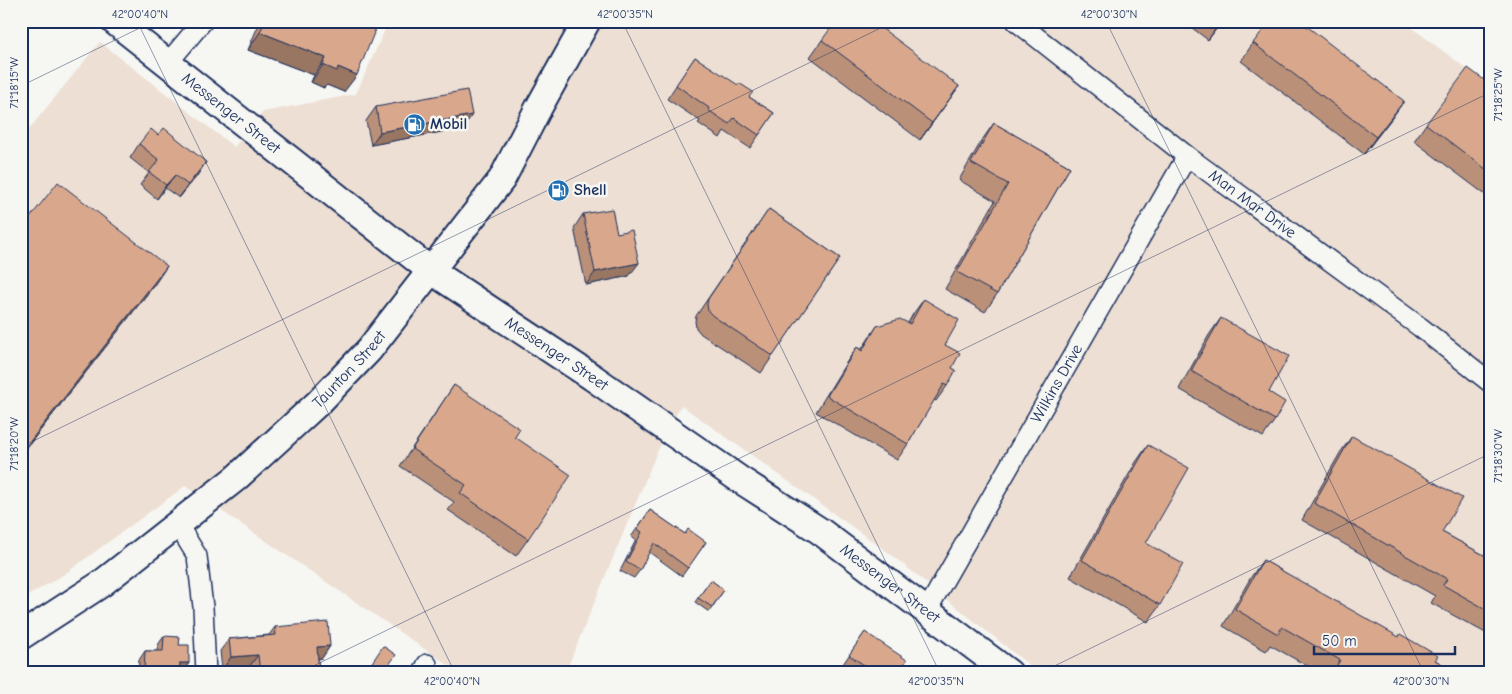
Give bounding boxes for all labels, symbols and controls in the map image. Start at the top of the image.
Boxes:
text: 42°00'40"N [112,7,168,21]
text: 42°00'35"N [597,7,653,21]
text: 42°00'30"N [1081,7,1137,21]
text: 71°18'15"W [7,57,21,109]
text: 71°18'25"W [1491,68,1505,122]
street label: Messenger Street [178,69,284,158]
fuel station icon: Mobil [402,112,426,136]
place label: Mobil [430,115,467,133]
street label: Man Mar Drive [1205,166,1300,242]
fuel station icon: Shell [546,178,570,202]
place label: Shell [574,181,607,199]
street label: Messenger Street [502,313,612,395]
street label: Taunton Street [309,327,390,412]
street label: Wilkins Drive [1027,341,1086,426]
text: 71°18'20"W [7,416,21,471]
text: 71°18'30"W [1491,429,1505,483]
street label: Messenger Street [836,540,944,627]
scale bar [1314,624,1456,656]
text: 50 m [1322,632,1357,650]
text: 42°00'40"N [424,674,480,688]
text: 42°00'35"N [908,674,964,688]
text: 42°00'30"N [1393,674,1449,688]

